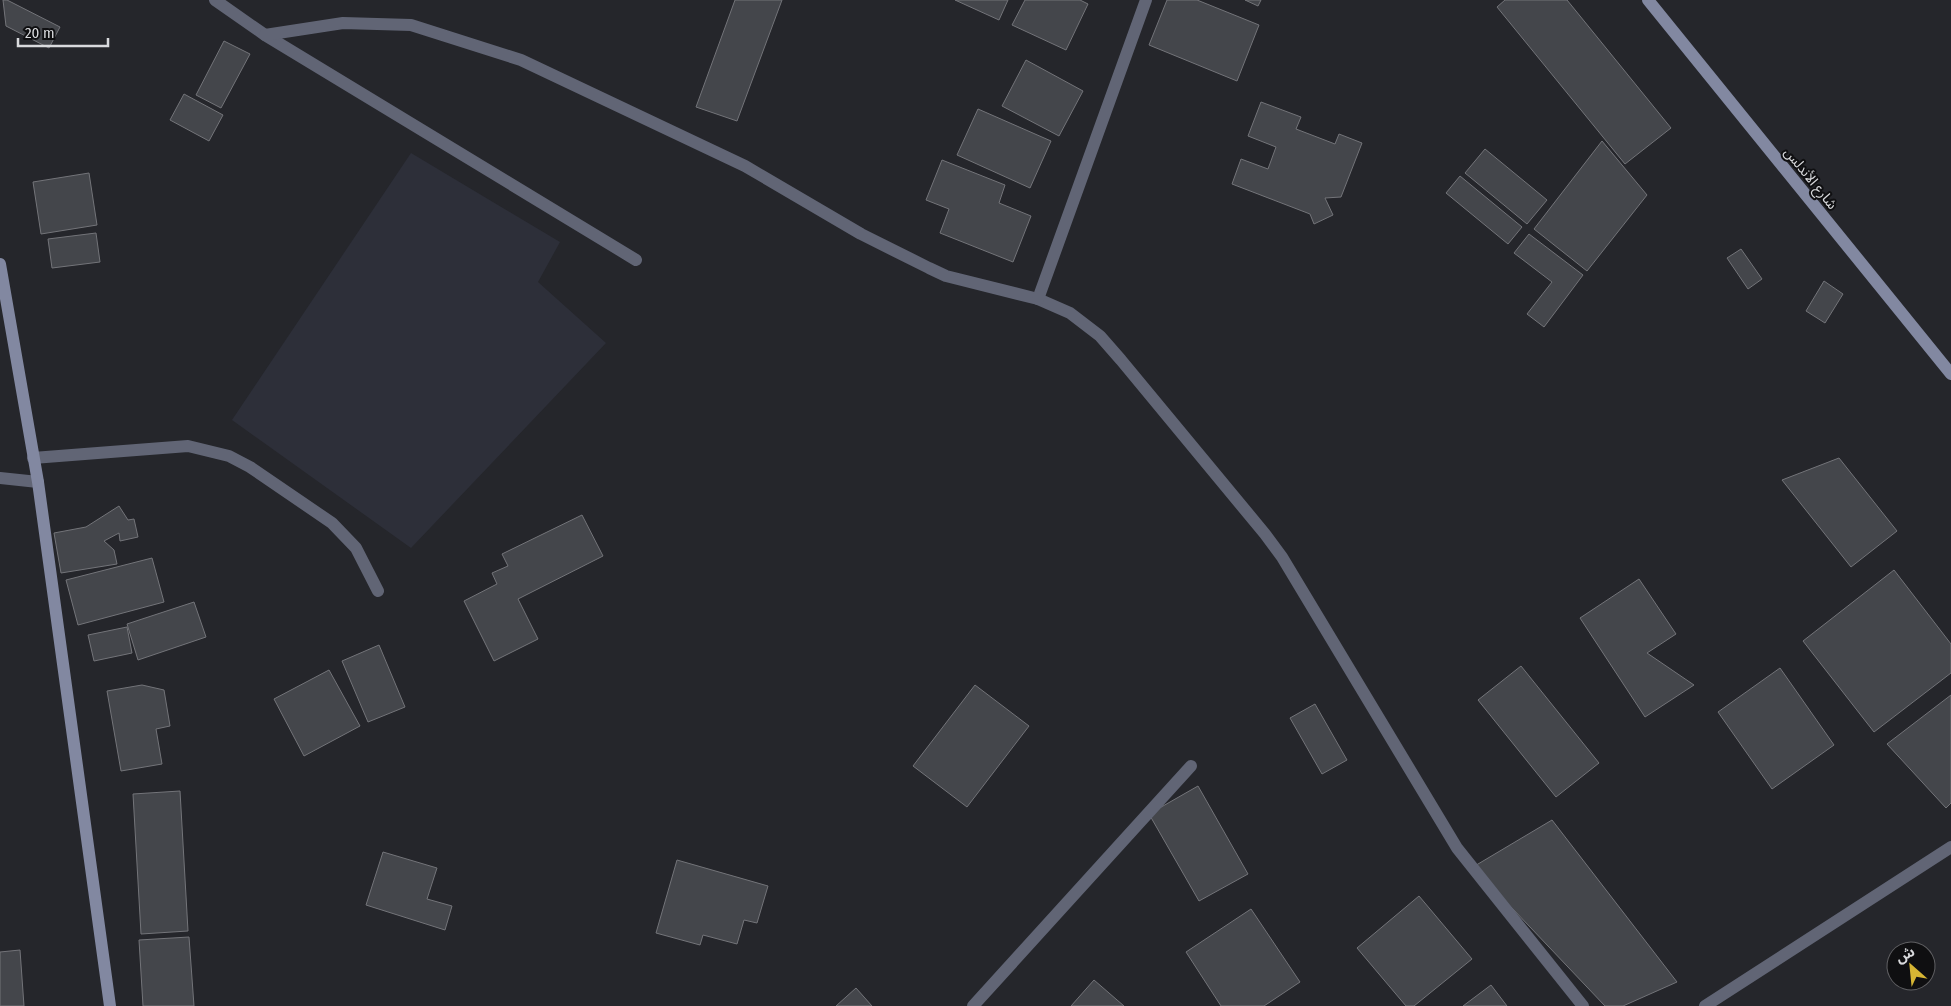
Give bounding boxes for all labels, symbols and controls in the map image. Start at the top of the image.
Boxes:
scale bar [18,15,108,47]
text: 20 m [25,24,55,42]
street label: شارع الأندلس [1779,144,1841,214]
north arrow [1886,941,1936,991]
text: ش [1893,943,1918,967]

